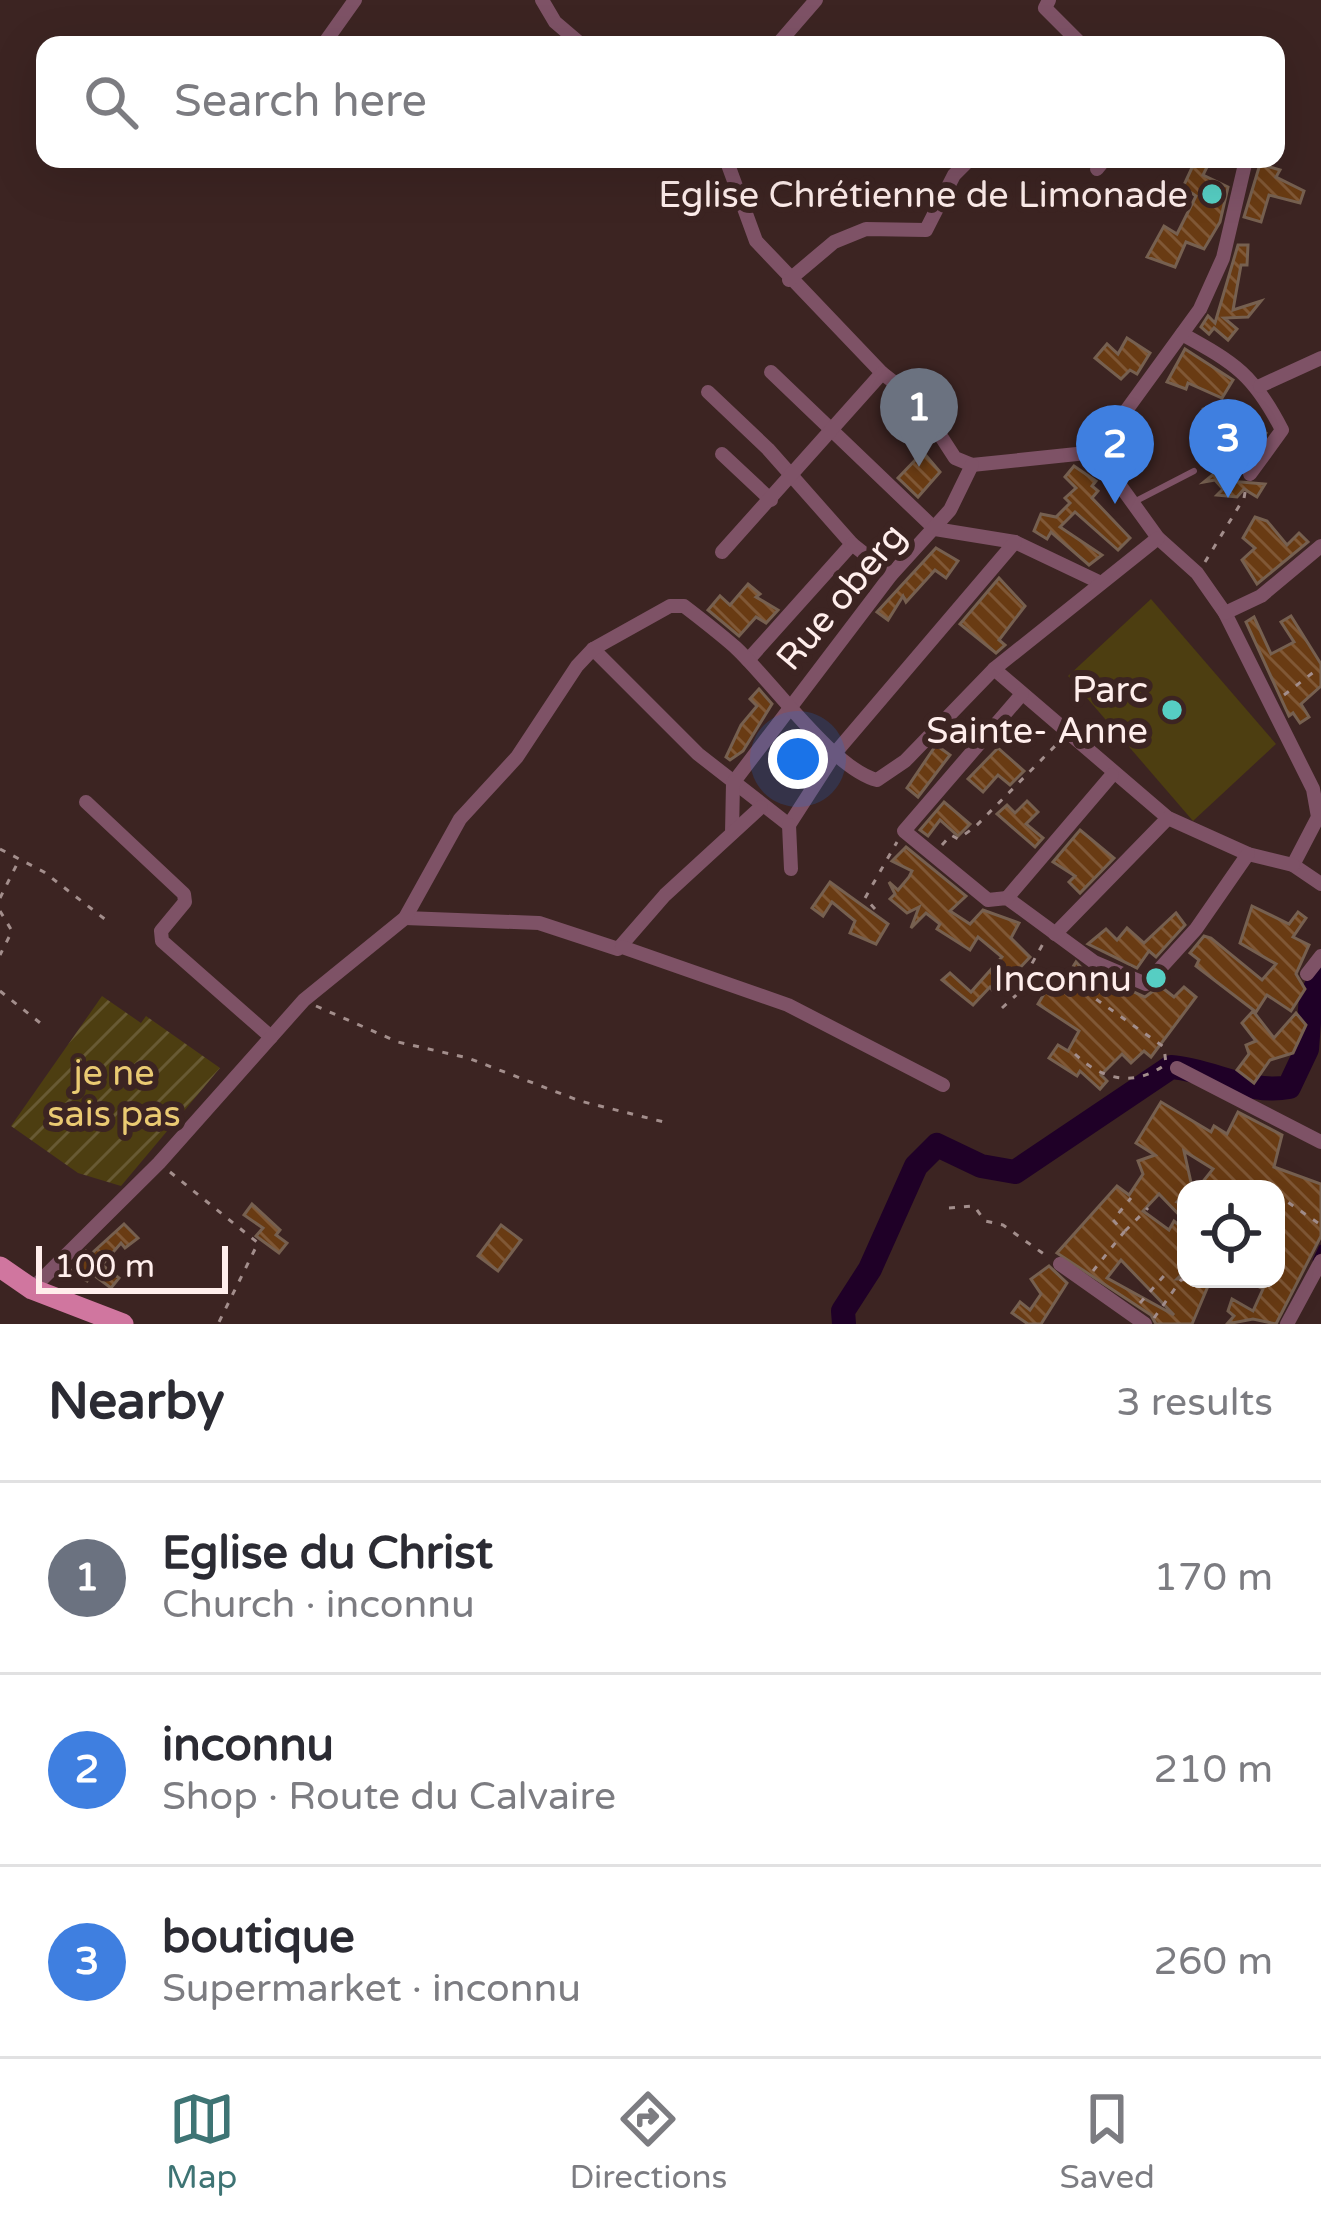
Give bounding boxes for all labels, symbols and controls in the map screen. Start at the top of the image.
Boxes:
search box [36,36,1285,168]
icon: search [78,69,144,135]
text: Search here [174,75,427,129]
place label: Eglise Chrétienne de Limonade [658,174,1188,217]
marker: Eglise Chrétienne de Limonade [1199,181,1225,207]
pin: 1 [880,368,958,467]
pin: 3 [1189,399,1267,498]
pin: 2 [1076,405,1154,504]
street label: Rue oberg [767,515,915,679]
place label: Parc Sainte- Anne [926,669,1148,753]
marker: Parc Sainte- Anne [1159,697,1185,723]
your location [768,729,828,789]
place label: Inconnu [994,958,1132,1001]
marker: Inconnu [1143,965,1169,991]
park label: je ne sais pas [47,1052,181,1136]
map controls [1177,1180,1285,1288]
button: locate [1177,1180,1285,1288]
scale bar [36,1240,228,1293]
text: 100 m [54,1247,155,1286]
text: Nearby [48,1371,225,1433]
text: 3 results [1116,1379,1273,1426]
text: Eglise du Christ [162,1527,493,1581]
text: 1 [75,1554,99,1601]
text: 170 m [1154,1554,1273,1601]
text: Church · inconnu [162,1581,475,1628]
text: inconnu [162,1719,334,1773]
text: 2 [75,1746,99,1793]
text: 210 m [1154,1746,1273,1793]
text: Shop · Route du Calvaire [162,1773,616,1820]
text: boutique [162,1911,355,1965]
text: 3 [75,1938,99,1985]
text: 260 m [1154,1938,1273,1985]
text: Supermarket · inconnu [162,1965,581,2012]
tab: Map [166,2086,237,2197]
tab: Directions [569,2086,727,2197]
tab: Saved [1060,2086,1155,2197]

